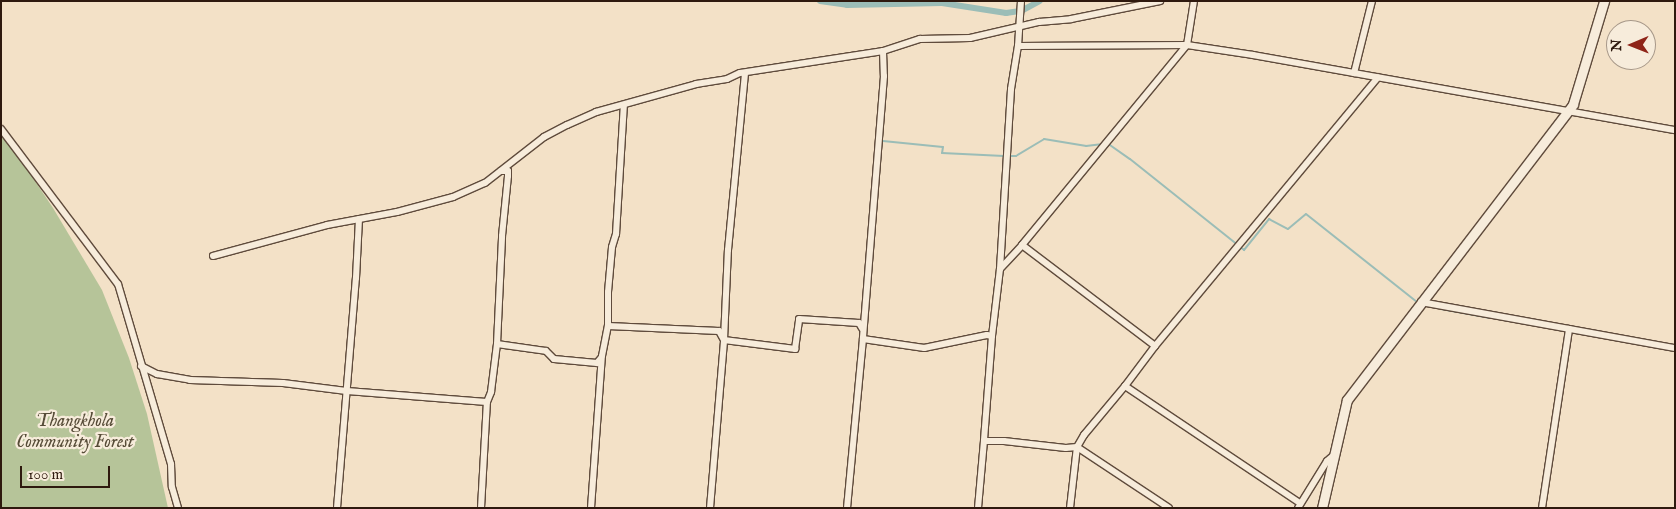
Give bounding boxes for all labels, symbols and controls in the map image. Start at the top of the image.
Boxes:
north arrow [1606,20,1656,70]
text: N [1608,39,1626,51]
park label: Thangkhola Community Forest [16,412,134,454]
scale bar [22,456,112,488]
text: 100 m [28,465,63,484]

